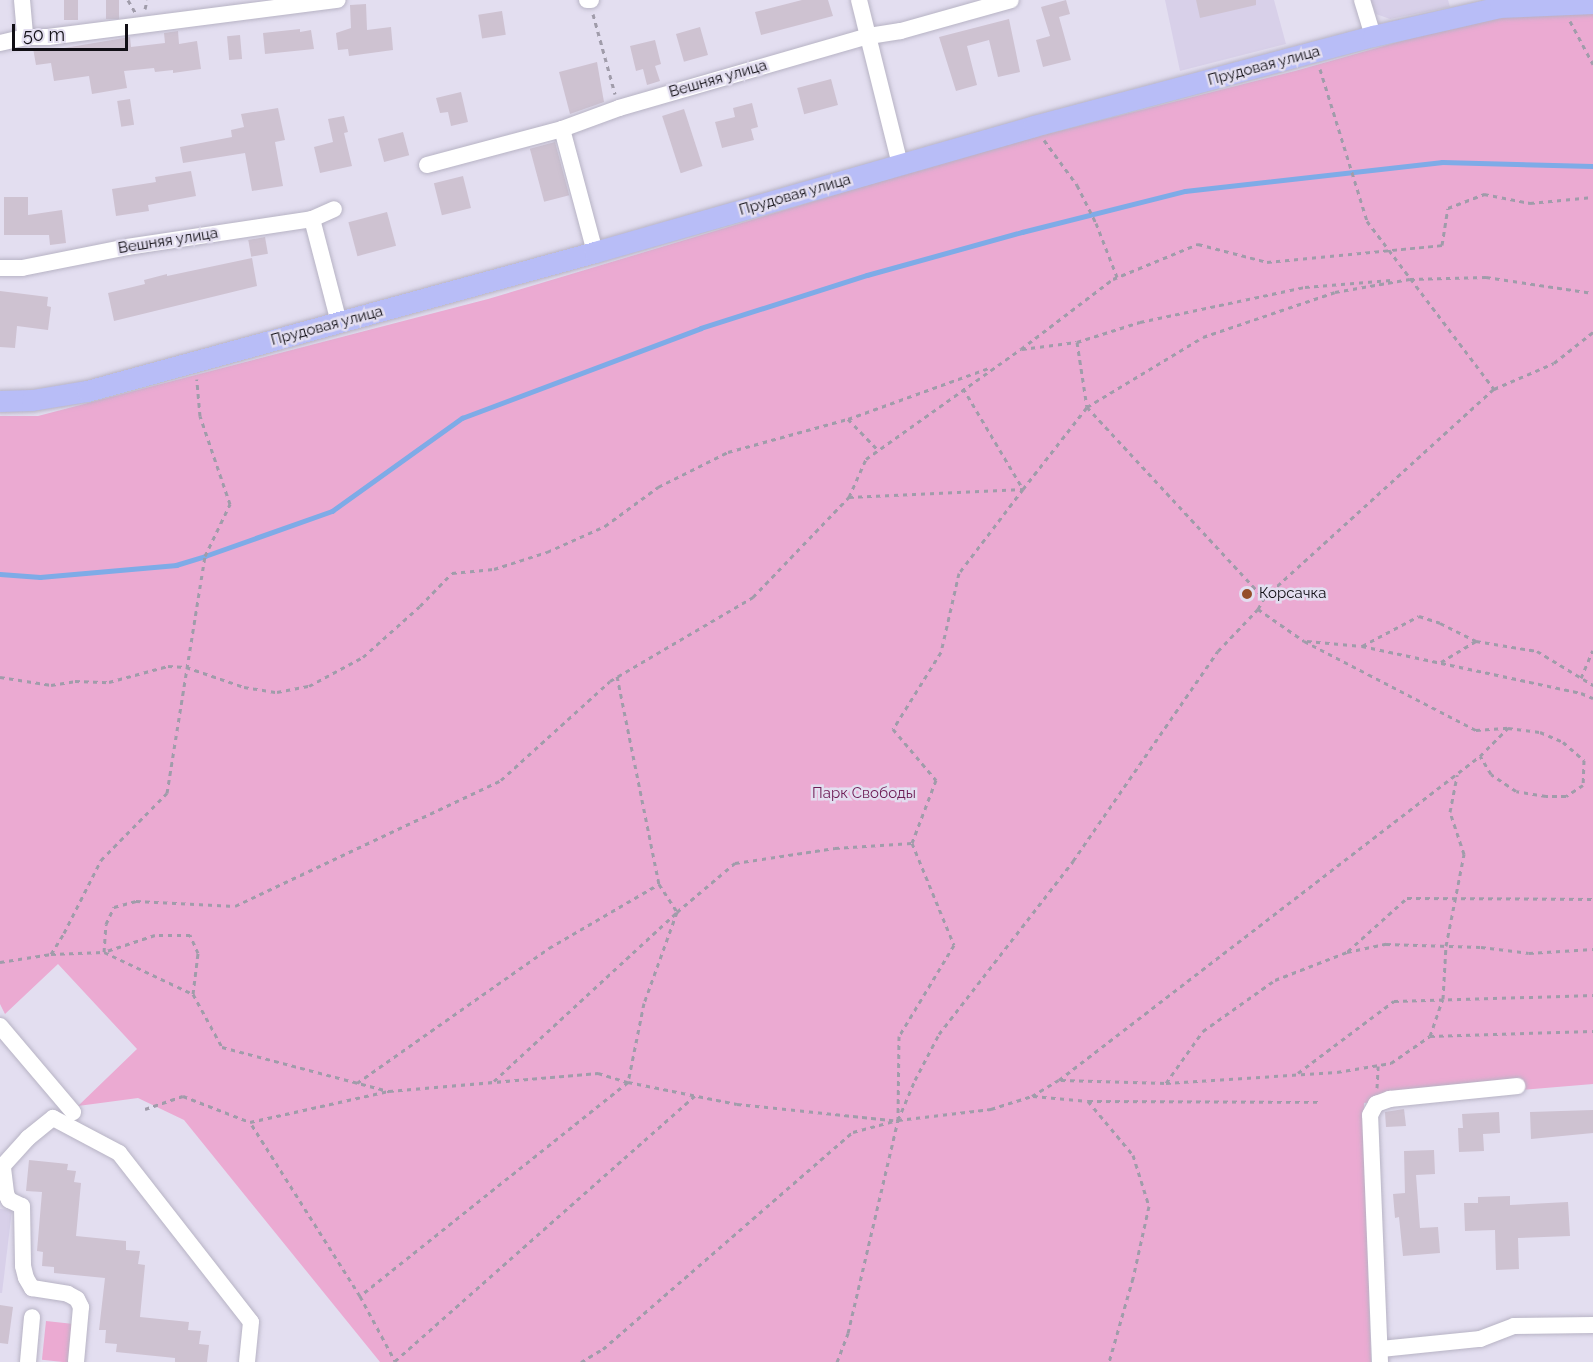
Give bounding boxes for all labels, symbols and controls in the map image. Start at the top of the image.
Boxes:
scale bar [15,12,130,50]
text: 50 m [23,24,65,45]
street label: Прудовая улица [1206,42,1322,90]
street label: Вешняя улица [667,56,769,102]
street label: Прудовая улица [737,170,853,220]
street label: Вешняя улица [117,224,219,258]
street label: Прудовая улица [269,302,385,350]
place label: Корсачка [1259,585,1326,603]
marker: Корсачка [1240,587,1254,601]
park label: Парк Свободы [812,785,916,803]

